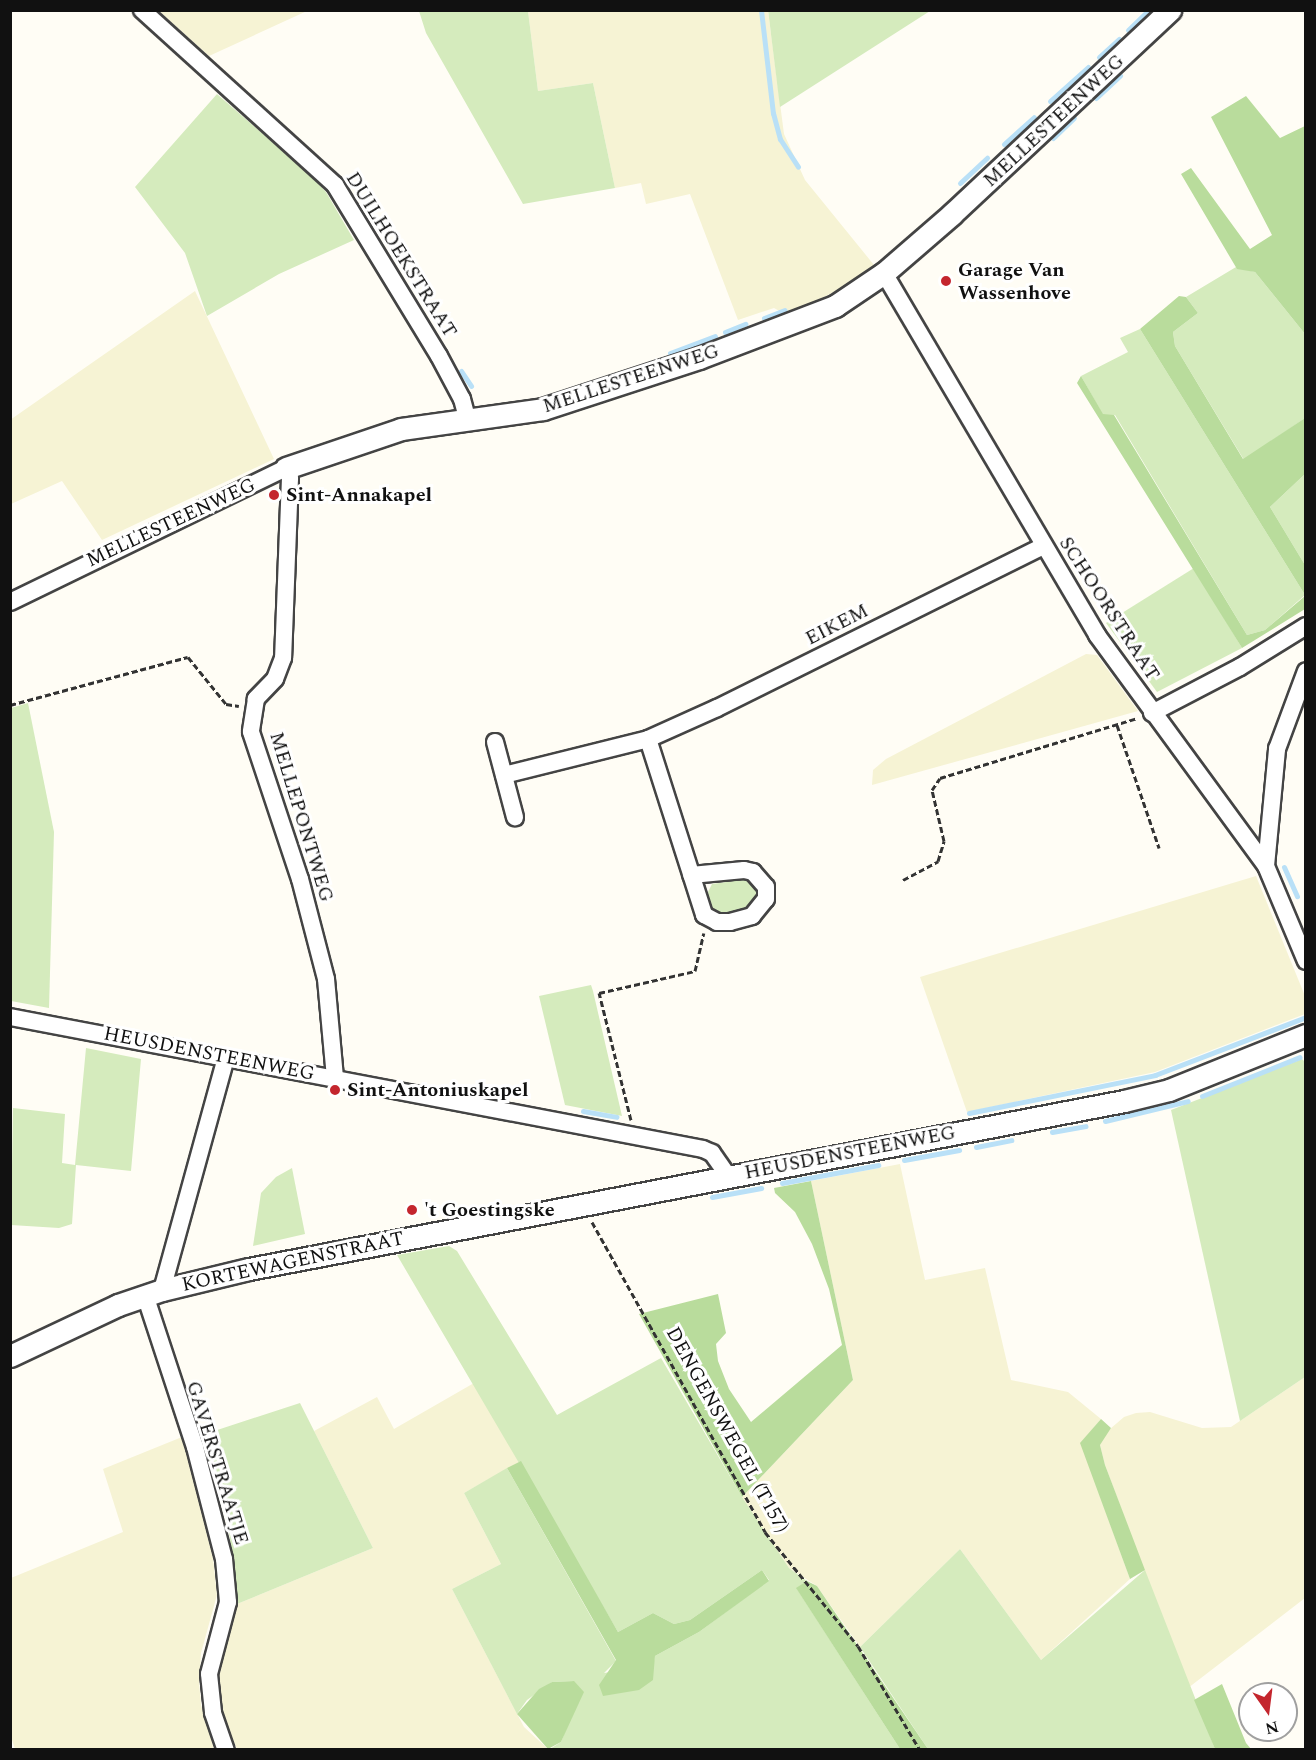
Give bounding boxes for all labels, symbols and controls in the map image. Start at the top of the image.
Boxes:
street label: MELLESTEENWEG [978,49,1130,193]
street label: DUILHOEKSTRAAT [340,168,462,342]
place label: Garage Van Wassenhove [958,258,1071,305]
marker: Garage Van Wassenhove [939,274,953,288]
street label: MELLESTEENWEG [540,339,722,419]
street label: MELLESTEENWEG [82,473,260,573]
place label: Sint-Annakapel [286,483,432,507]
marker: Sint-Annakapel [267,488,281,502]
street label: SCHOORSTRAAT [1054,533,1164,685]
street label: EIKEM [802,599,872,651]
street label: MELLEPONTWEG [264,729,338,905]
street label: HEUSDENSTEENWEG [101,1022,317,1086]
place label: Sint-Antoniuskapel [347,1078,529,1102]
marker: Sint-Antoniuskapel [328,1083,342,1097]
street label: HEUSDENSTEENWEG [742,1121,958,1185]
place label: 't Goestingske [424,1198,555,1222]
marker: 't Goestingske [405,1203,419,1217]
street label: KORTEWAGENSTRAAT [180,1227,406,1297]
street label: DENGENSWEGEL (T157) [660,1323,794,1537]
street label: GAVERSTRAATJE [181,1378,253,1548]
north arrow [1238,1682,1298,1742]
text: N [1263,1714,1281,1741]

